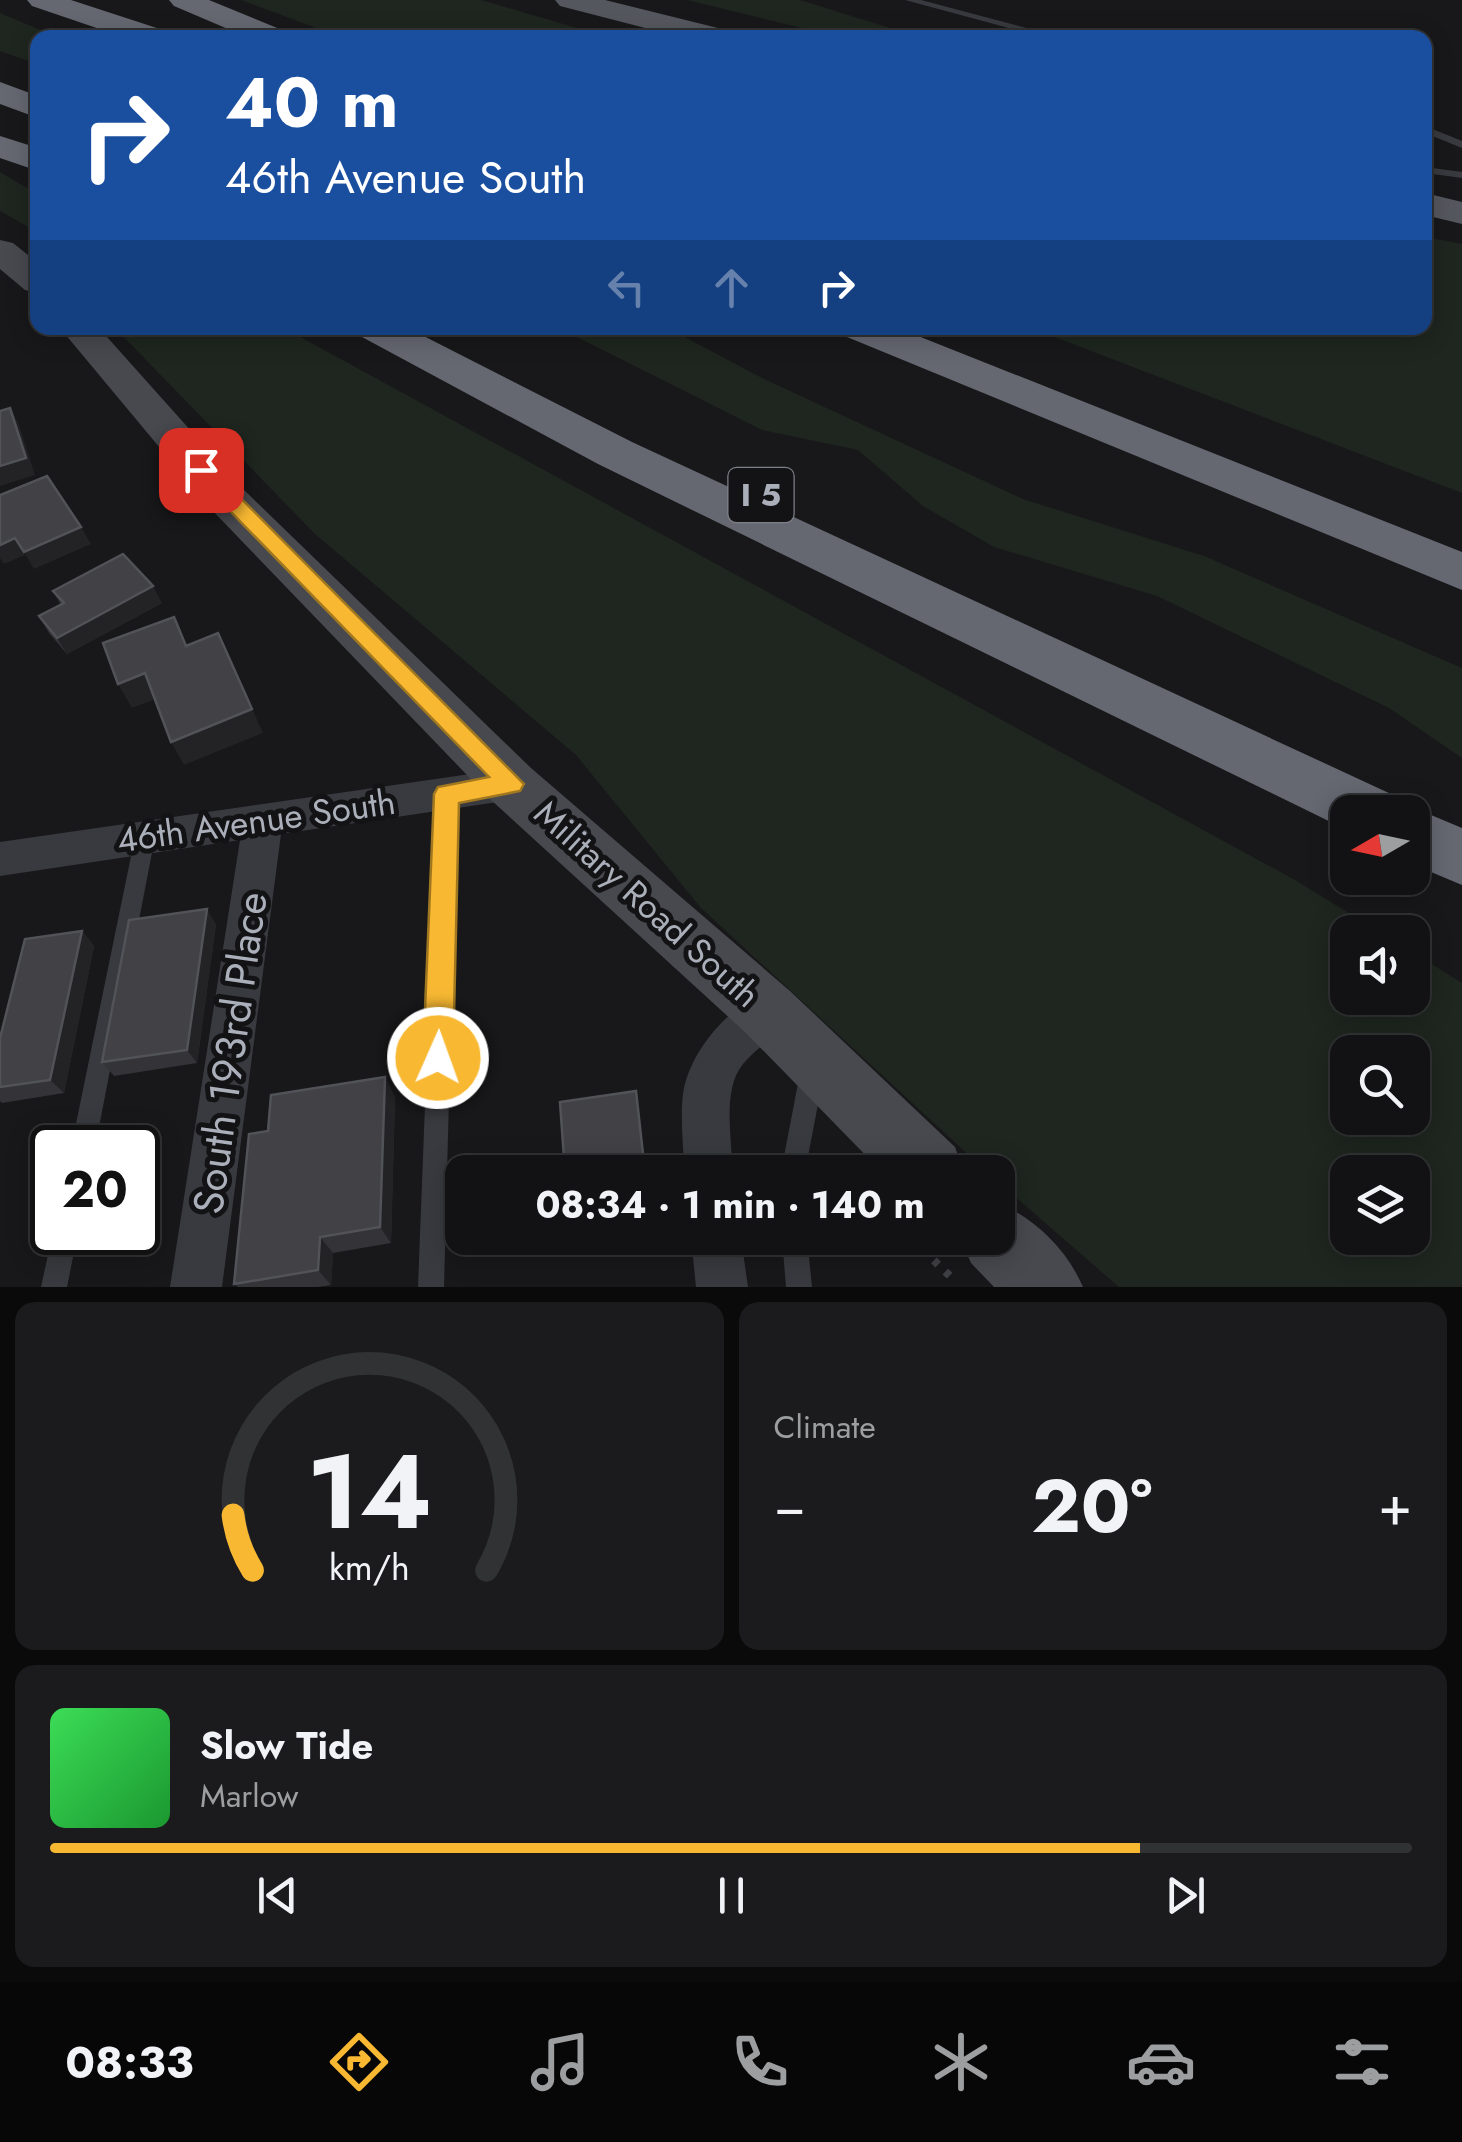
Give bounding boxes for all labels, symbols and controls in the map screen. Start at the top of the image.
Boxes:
text: 40 m [225,52,399,153]
icon: right [60,70,190,200]
text: 46th Avenue South [225,145,586,210]
icon: left [599,260,654,315]
icon: ahead [704,260,759,315]
icon: right [809,260,864,315]
pin [159,428,244,513]
icon: arrive [174,443,229,498]
road number: I 5 [728,468,794,522]
street label: 46th Avenue South [113,777,399,865]
street label: Military Road South [523,789,771,1019]
north arrow [1330,795,1430,895]
map controls [1330,795,1430,1255]
street label: South 193rd Place [177,888,283,1218]
button: sound [1330,915,1430,1015]
position arrow [386,1006,490,1110]
button: search [1330,1035,1430,1135]
speed limit sign: 20 [30,1125,160,1255]
button: layers [1330,1155,1430,1255]
text: 08:34 · 1 min · 140 m [535,1177,925,1232]
text: Climate [774,1404,876,1450]
text: 14 [306,1417,432,1567]
text: 20° [1031,1452,1153,1560]
text: − [774,1466,806,1546]
text: + [1378,1466,1412,1546]
text: km/h [329,1542,410,1593]
text: Slow Tide [200,1718,373,1773]
text: Marlow [200,1773,298,1819]
icon: previous [250,1868,305,1923]
icon: pause [704,1868,759,1923]
icon: next [1158,1868,1213,1923]
icon: directions [324,2027,394,2097]
icon: music [525,2027,595,2097]
icon: phone [725,2027,795,2097]
icon: climate [926,2027,996,2097]
icon: car [1126,2027,1196,2097]
icon: filters [1327,2027,1397,2097]
text: 08:33 [65,2030,194,2095]

